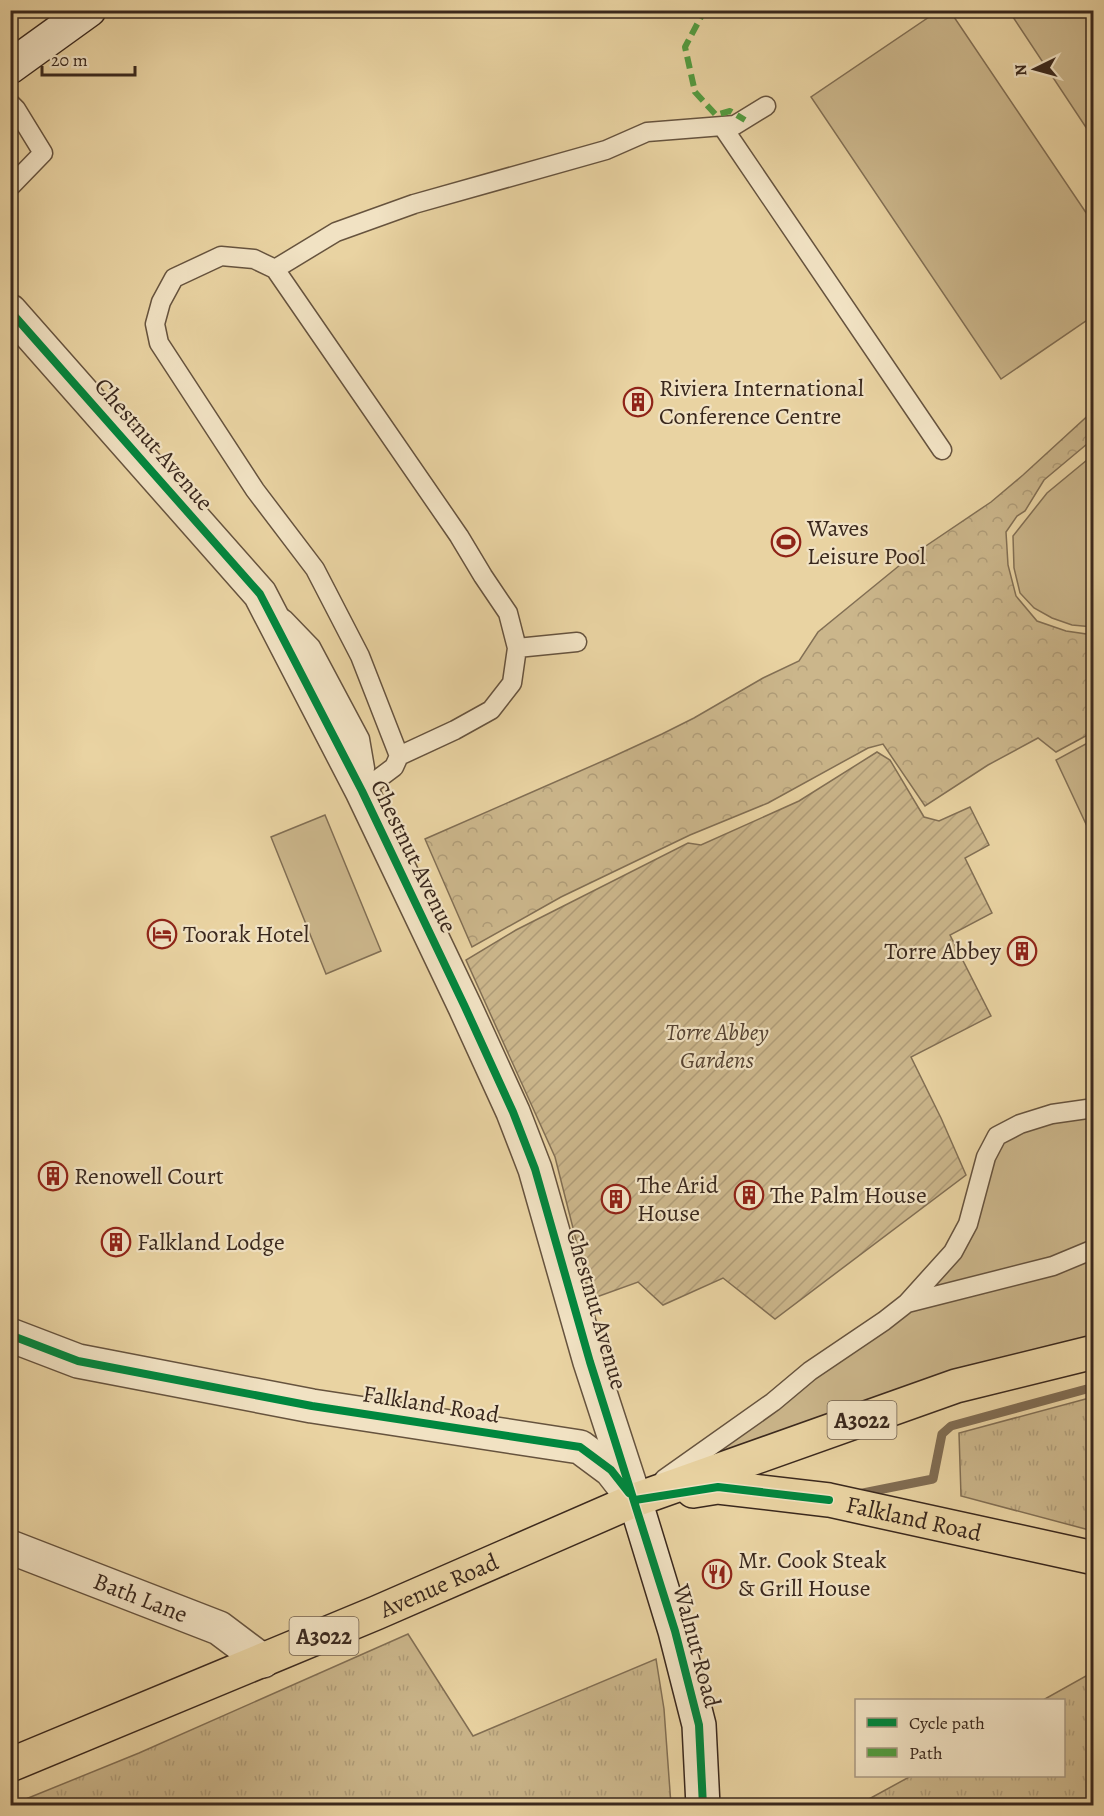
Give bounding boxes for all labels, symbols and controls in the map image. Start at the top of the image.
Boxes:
scale bar [42,39,135,77]
north arrow [1005,39,1065,99]
text: 20 m [51,48,88,72]
text: N [1010,63,1033,77]
street label: Chestnut Avenue [87,371,221,517]
place label: Riviera International Conference Centre [659,372,864,432]
building icon: Riviera International Conference Centre [622,386,654,418]
place label: Waves Leisure Pool [806,512,926,572]
sports icon: Waves Leisure Pool [770,526,802,558]
street label: Chestnut Avenue [363,774,465,938]
hotel icon: Toorak Hotel [146,918,178,950]
place label: Toorak Hotel [183,918,310,950]
place label: Torre Abbey [884,935,1001,967]
building icon: Torre Abbey [1006,935,1038,967]
park label: Torre Abbey Gardens [665,1016,769,1076]
building icon: Renowell Court [37,1160,69,1192]
place label: Renowell Court [74,1160,224,1192]
place label: The Arid House [637,1169,719,1229]
building icon: The Palm House [733,1179,765,1211]
place label: The Palm House [770,1179,927,1211]
building icon: The Arid House [600,1183,632,1215]
street label: Chestnut Avenue [559,1225,635,1393]
building icon: Falkland Lodge [100,1226,132,1258]
place label: Falkland Lodge [137,1226,285,1258]
street label: Falkland Road [360,1377,502,1431]
road number: A3022 [828,1401,896,1439]
street label: Falkland Road [843,1488,985,1549]
place label: Mr. Cook Steak & Grill House [738,1544,887,1604]
street label: Avenue Road [374,1546,503,1626]
restaurant icon: Mr. Cook Steak & Grill House [701,1558,733,1590]
street label: Bath Lane [89,1565,192,1630]
street label: Walnut Road [665,1580,729,1711]
road number: A3022 [290,1617,358,1655]
legend [855,1699,1065,1777]
text: Cycle path [909,1711,985,1735]
text: Path [909,1741,943,1765]

